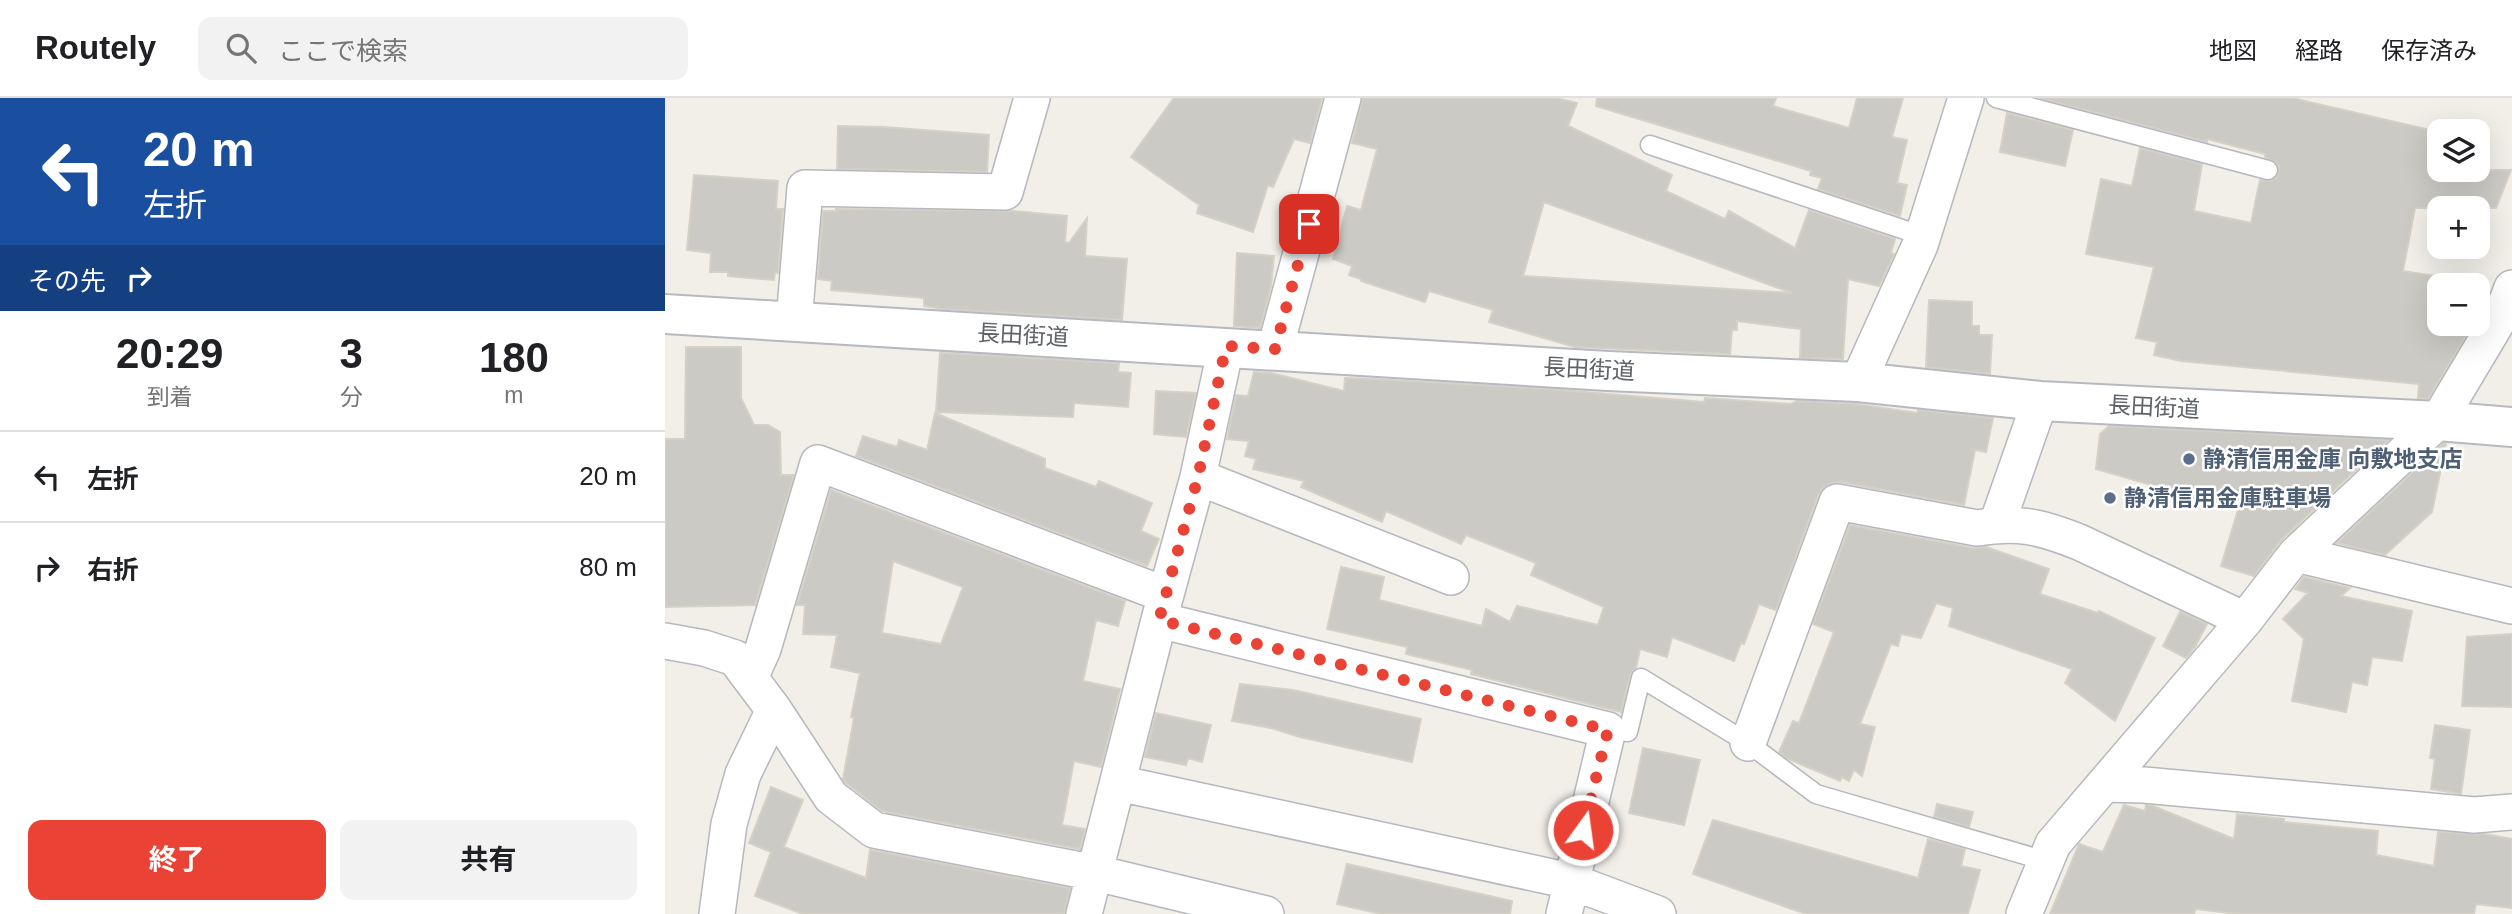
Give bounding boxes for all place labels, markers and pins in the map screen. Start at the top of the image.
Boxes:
pin [1279,194,1339,254]
place label: 静清信用金庫 向敷地支店 [2203,446,2462,472]
marker: 静清信用金庫 向敷地支店 [2181,451,2197,467]
place label: 静清信用金庫駐車場 [2124,485,2331,511]
marker: 静清信用金庫駐車場 [2102,490,2118,506]

